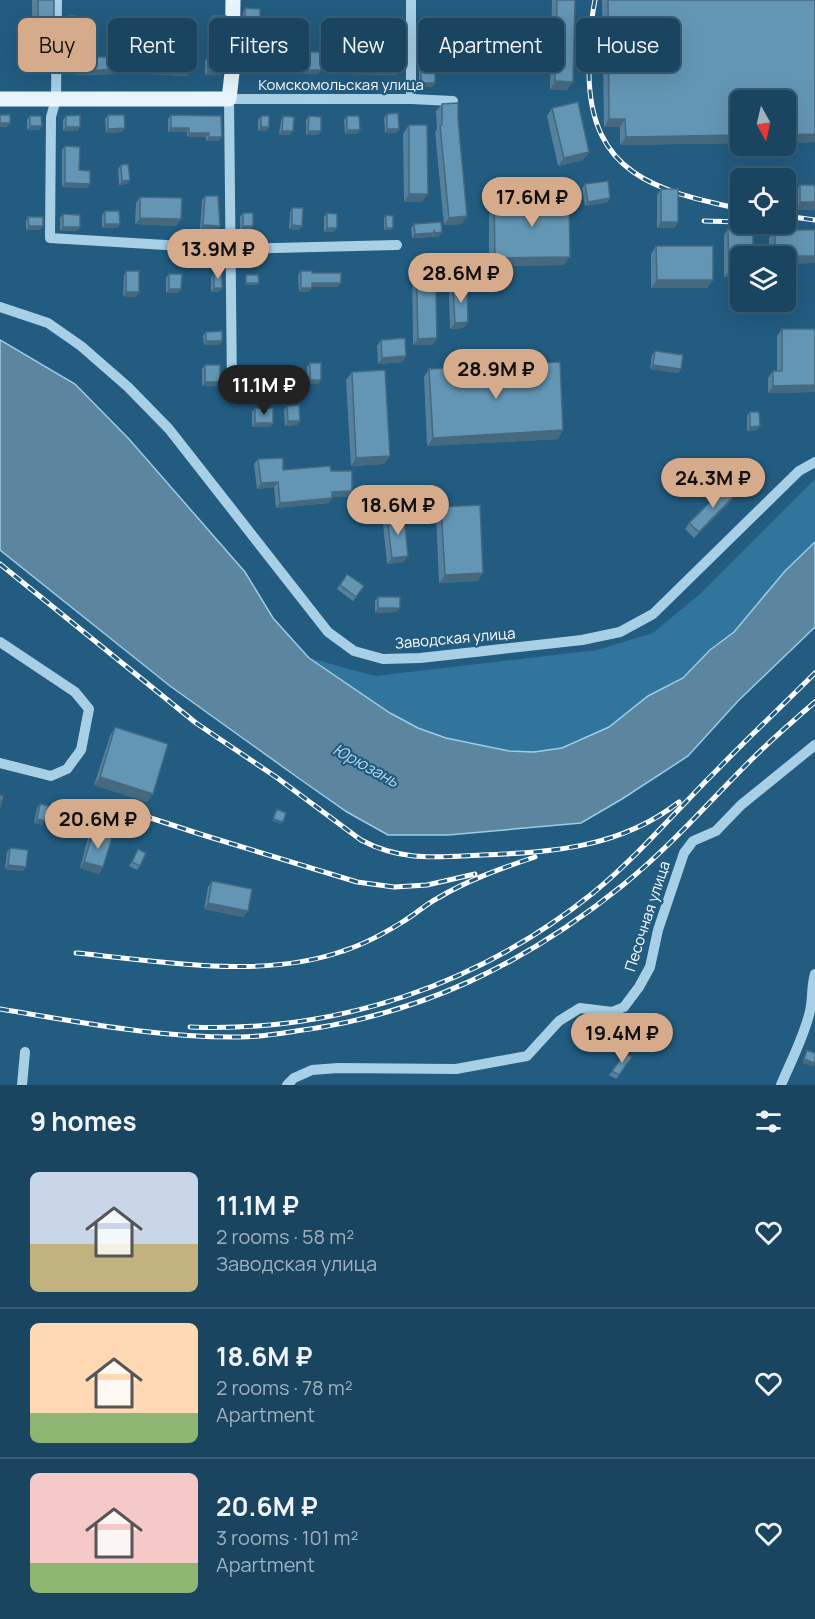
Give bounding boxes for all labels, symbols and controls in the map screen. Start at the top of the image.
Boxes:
chip: Buy [18,18,96,72]
chip: Rent [108,18,197,72]
chip: Filters [209,18,309,72]
chip: New [321,18,406,72]
chip: Apartment [418,18,564,72]
chip: House [576,18,680,72]
street label: Комскомольская улица [258,74,424,95]
north arrow [730,90,796,156]
map controls [730,90,796,312]
button: locate [730,168,796,234]
pin: 17.6M ₽ [477,177,587,228]
text: 17.6M ₽ [496,183,568,210]
pin: 13.9M ₽ [163,229,273,280]
text: 13.9M ₽ [181,235,255,262]
button: layers [730,246,796,312]
pin: 28.6M ₽ [406,253,516,304]
text: 28.6M ₽ [422,259,500,286]
pin: 28.9M ₽ [441,349,551,400]
text: 28.9M ₽ [457,355,535,382]
pin: 11.1M ₽ [209,365,319,416]
text: 11.1M ₽ [232,371,296,398]
pin: 24.3M ₽ [658,458,768,509]
text: 24.3M ₽ [675,464,751,491]
pin: 18.6M ₽ [343,485,453,536]
text: 18.6M ₽ [361,491,435,518]
street label: Заводская улица [394,622,516,654]
water label: Юрюзань [329,738,403,792]
pin: 20.6M ₽ [43,799,153,850]
text: 20.6M ₽ [59,805,137,832]
street label: Песочная улица [619,858,675,974]
pin: 19.4M ₽ [567,1013,677,1064]
text: 19.4M ₽ [585,1019,659,1046]
text: 9 homes [30,1103,137,1139]
icon: filters [752,1105,785,1138]
text: 11.1M ₽ [216,1187,299,1223]
icon: home [78,1196,150,1268]
icon: heart [752,1216,785,1249]
text: 2 rooms · 58 m² [216,1223,354,1250]
text: Заводская улица [216,1250,377,1277]
text: 18.6M ₽ [216,1338,313,1374]
icon: home [78,1347,150,1419]
icon: heart [752,1367,785,1400]
text: 2 rooms · 78 m² [216,1374,353,1401]
text: Apartment [216,1401,315,1428]
text: 20.6M ₽ [216,1488,318,1524]
icon: home [78,1497,150,1569]
icon: heart [752,1517,785,1550]
text: 3 rooms · 101 m² [216,1524,358,1551]
text: Apartment [216,1551,315,1578]

